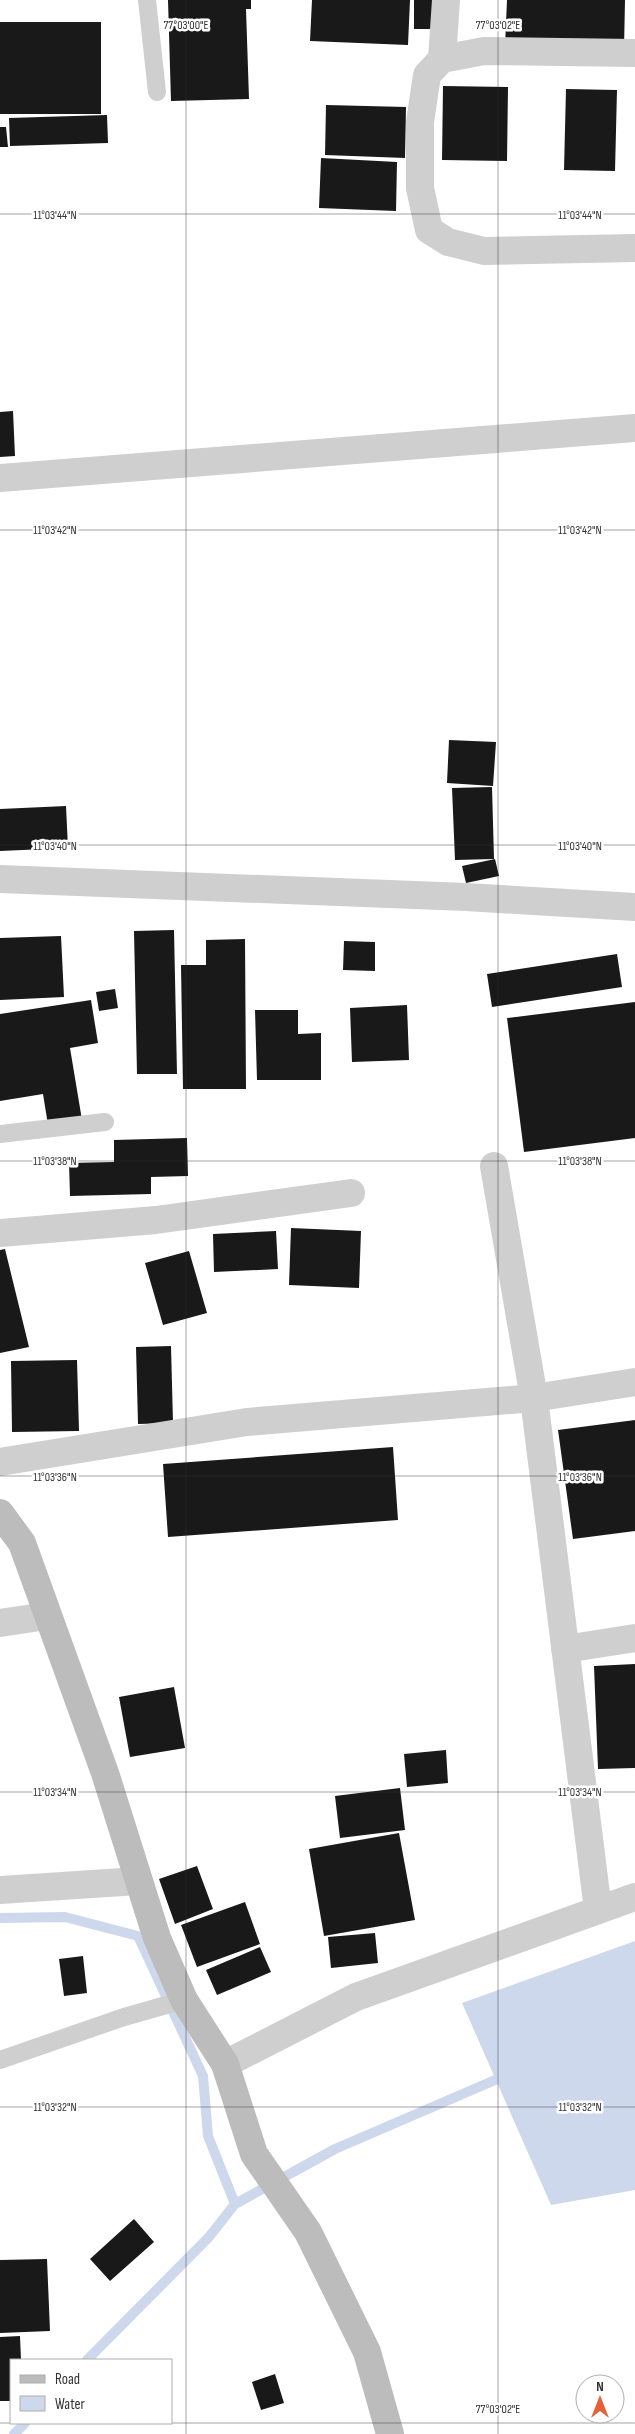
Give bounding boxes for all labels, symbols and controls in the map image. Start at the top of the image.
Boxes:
text: 77°03'00"E [164,18,209,33]
text: 77°03'02"E [476,18,520,33]
text: 11°03'44"N [33,208,77,223]
text: 11°03'44"N [558,208,602,223]
text: 11°03'42"N [33,523,77,538]
text: 11°03'42"N [558,523,602,538]
text: 11°03'40"N [33,839,77,854]
text: 11°03'40"N [558,839,602,854]
text: 11°03'38"N [33,1154,77,1169]
text: 11°03'38"N [558,1154,602,1169]
text: 11°03'36"N [33,1470,77,1485]
text: 11°03'36"N [558,1470,602,1485]
text: 11°03'34"N [33,1785,77,1800]
text: 11°03'34"N [558,1785,602,1800]
text: 11°03'32"N [33,2100,77,2115]
text: 11°03'32"N [558,2100,602,2115]
legend [10,2359,172,2424]
text: Road [55,2370,80,2389]
north arrow [575,2374,625,2424]
text: N [596,2378,604,2395]
text: Water [55,2395,86,2414]
text: 77°03'02"E [476,2402,520,2417]

